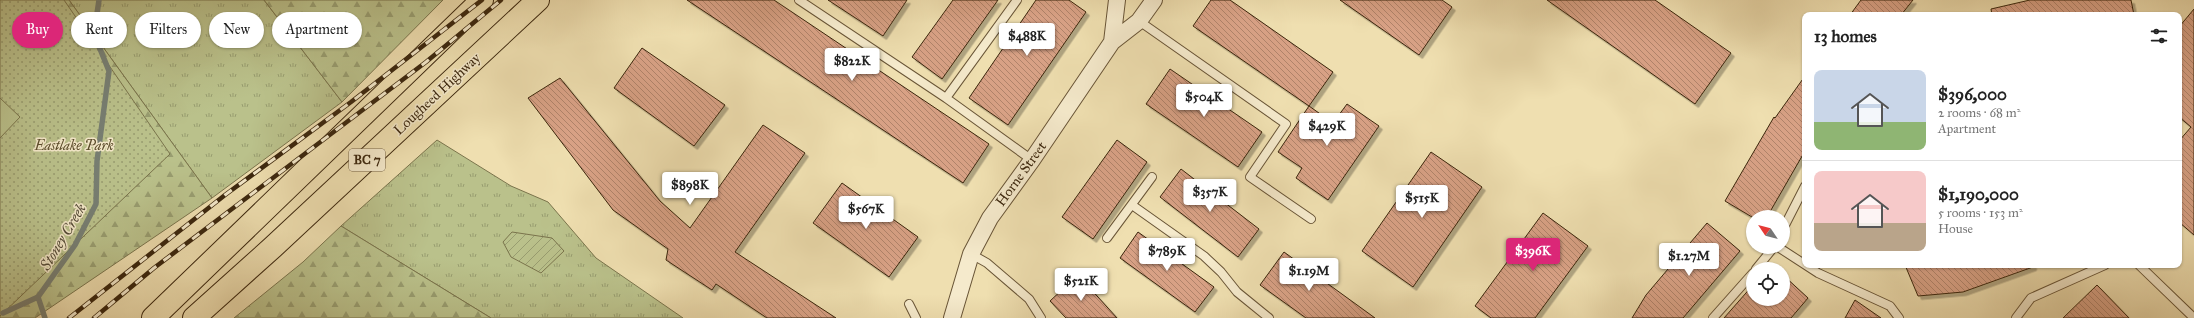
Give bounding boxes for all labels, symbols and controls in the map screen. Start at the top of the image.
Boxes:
chip: Buy [12,12,63,48]
chip: Rent [71,12,127,48]
chip: Filters [135,12,201,48]
chip: New [209,12,264,48]
chip: Apartment [272,12,362,48]
pin: $488K [999,23,1055,57]
icon: filters [2148,25,2170,47]
text: 13 homes [1814,26,1877,47]
text: $488K [1008,28,1046,44]
pin: $822K [824,48,880,82]
street label: Lougheed Highway [390,49,484,139]
text: $822K [834,53,870,69]
pin: $504K [1176,84,1232,118]
text: $396,000 [1938,84,2007,105]
icon: home [1846,86,1894,134]
text: $504K [1185,89,1223,105]
text: 2 rooms · 68 m² [1938,105,2020,121]
pin: $429K [1299,113,1355,147]
text: $429K [1308,118,1346,134]
text: Apartment [1938,121,1996,137]
park label: Eastlake Park [33,137,114,154]
street label: Horne Street [992,138,1050,210]
road number: BC 7 [349,149,385,171]
pin: $898K [662,172,718,206]
text: $898K [671,177,709,193]
pin: $357K [1182,179,1238,213]
text: $357K [1192,184,1228,200]
text: $1,190,000 [1938,184,2019,205]
pin: $515K [1394,185,1450,219]
icon: home [1846,187,1894,235]
text: $515K [1405,190,1439,206]
pin: $567K [838,196,894,230]
water label: Stoney Creek [36,200,90,274]
text: $567K [848,201,884,217]
text: 5 rooms · 153 m² [1938,205,2023,221]
north arrow [1746,210,1790,254]
map controls [1746,210,1790,306]
text: House [1938,221,1973,237]
pin: $789K [1139,238,1195,272]
pin: $396K [1505,238,1561,272]
text: $789K [1148,243,1186,259]
text: $396K [1515,243,1551,259]
pin: $1.27M [1656,243,1722,277]
text: $1.27M [1668,248,1710,264]
pin: $1.19M [1276,258,1342,292]
button: locate [1746,262,1790,306]
text: $1.19M [1288,263,1330,279]
pin: $521K [1053,268,1109,302]
text: $521K [1064,273,1098,289]

